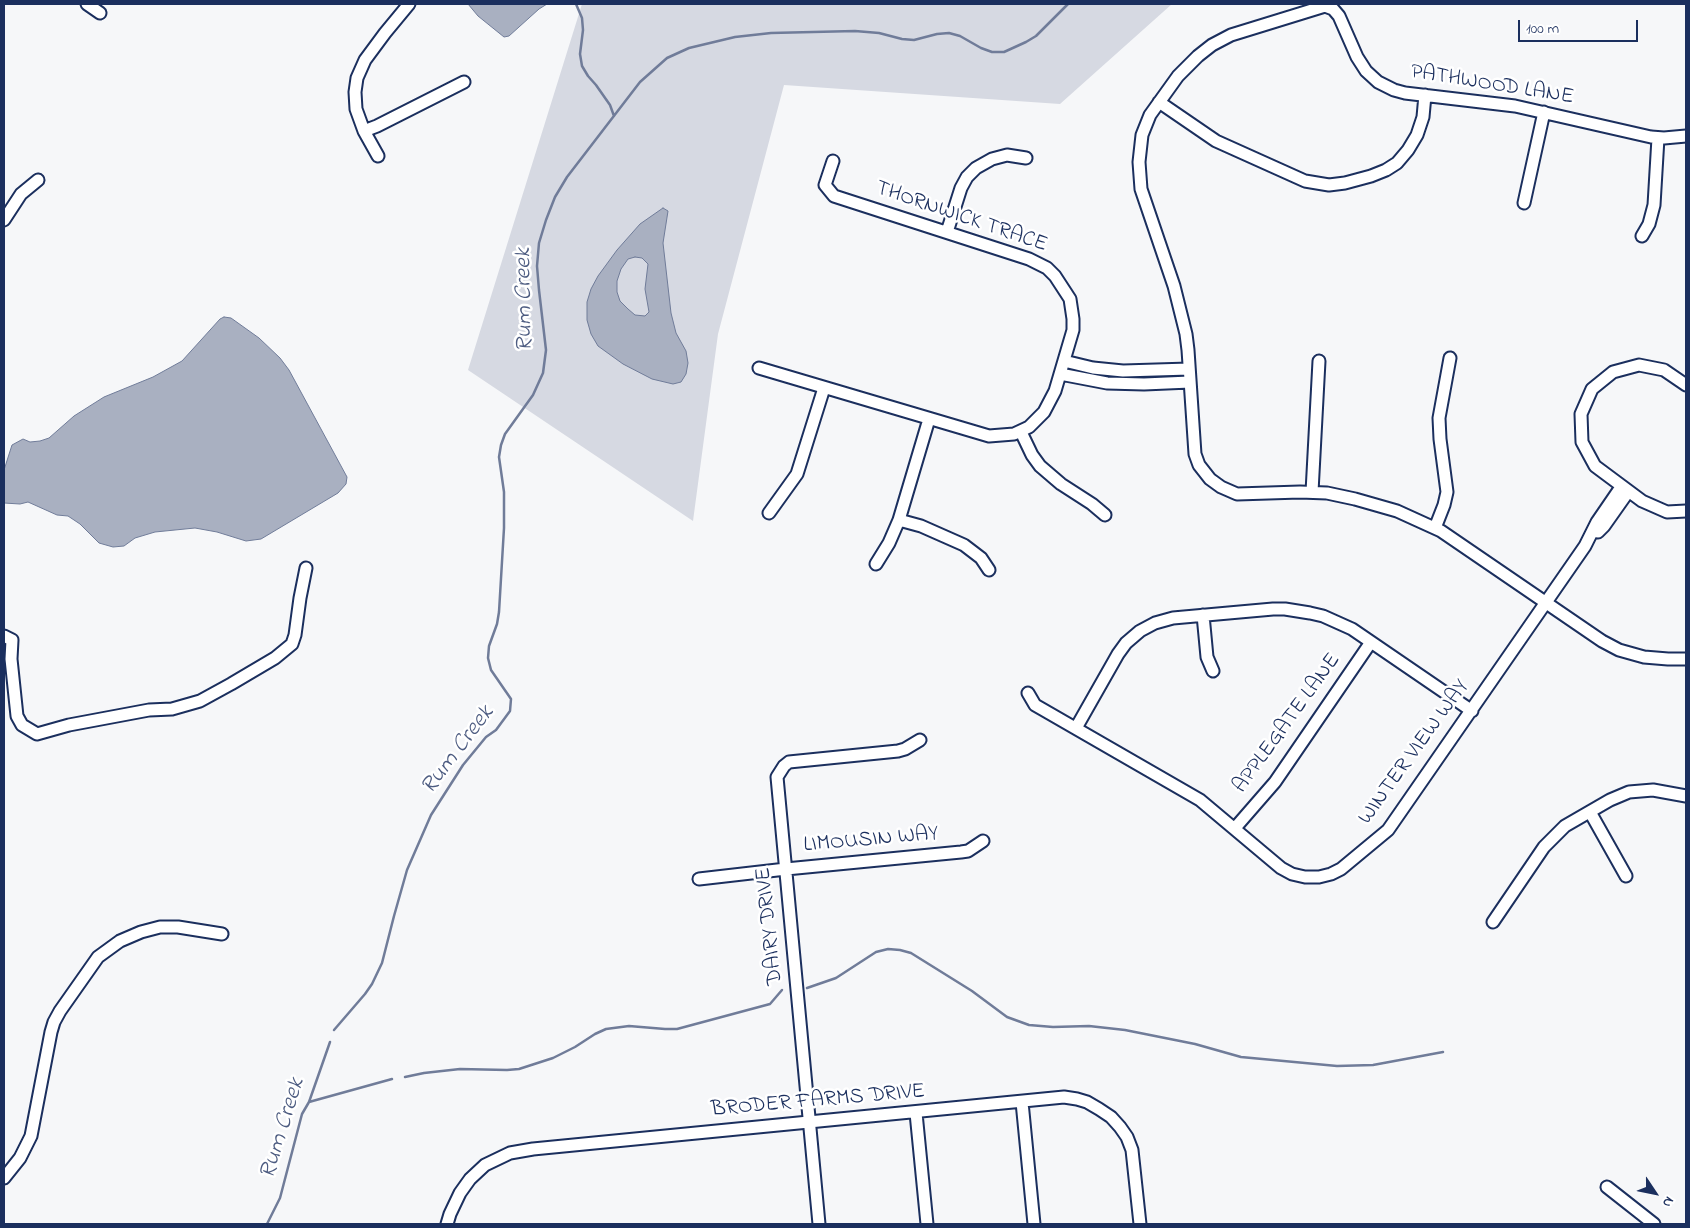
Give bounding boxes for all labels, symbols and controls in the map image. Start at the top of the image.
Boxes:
scale bar [1520,10,1640,42]
text: 100 m [1526,18,1559,40]
street label: PATHWOOD LANE [1409,60,1575,112]
street label: THORNWICK TRACE [872,176,1050,260]
water label: Rum Creek [511,248,541,352]
street label: APPLEGATE LANE [1228,649,1348,799]
street label: WINTER VIEW WAY [1354,675,1476,831]
water label: Rum Creek [416,701,502,801]
street label: LIMOUSIN WAY [802,822,940,860]
street label: DAIRY DRIVE [752,866,790,986]
water label: Rum Creek [255,1075,313,1183]
street label: BRODER FARMS DRIVE [710,1080,926,1124]
north arrow [1630,1168,1680,1218]
text: N [1657,1192,1679,1211]

